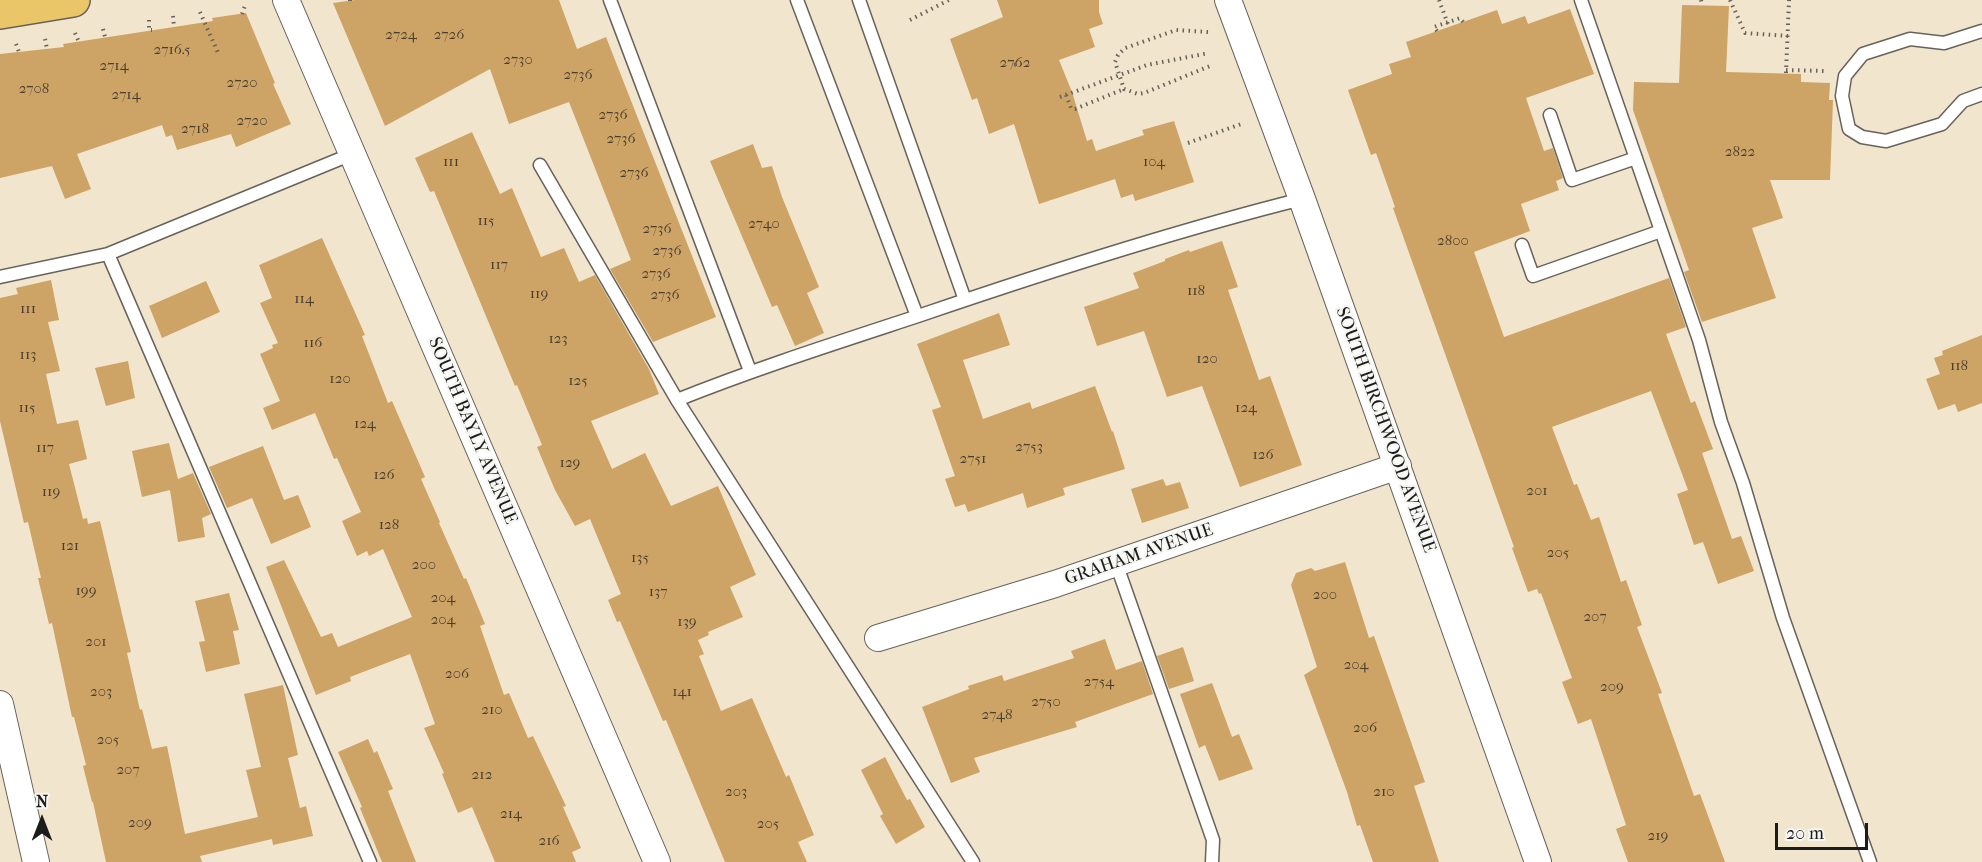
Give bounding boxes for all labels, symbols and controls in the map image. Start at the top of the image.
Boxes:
house number: 2724 [385,26,417,44]
house number: 2726 [434,26,464,44]
house number: 2716.5 [153,41,191,59]
house number: 2730 [503,51,533,69]
house number: 2762 [1000,54,1030,72]
house number: 2714 [99,57,129,75]
house number: 2736 [563,66,593,84]
house number: 2720 [227,74,257,92]
house number: 2708 [19,80,49,98]
house number: 2714 [111,86,141,104]
house number: 2736 [598,106,628,124]
house number: 2720 [237,112,267,130]
house number: 2718 [181,120,209,138]
house number: 2736 [606,130,636,148]
house number: 2822 [1725,143,1755,161]
house number: 111 [443,153,459,171]
house number: 104 [1143,153,1165,171]
house number: 2736 [619,164,649,182]
house number: 115 [477,212,495,230]
house number: 2740 [748,215,780,233]
house number: 2736 [642,220,672,238]
house number: 2800 [1437,232,1469,250]
house number: 2736 [652,242,682,260]
house number: 117 [490,256,508,274]
house number: 2736 [641,265,671,283]
house number: 118 [1187,282,1205,300]
house number: 119 [530,285,548,303]
house number: 2736 [650,286,680,304]
house number: 114 [294,290,314,308]
house number: 111 [20,300,36,318]
street label: SOUTH BIRCHWOOD AVENUE [1330,304,1440,556]
house number: 123 [548,330,568,348]
house number: 116 [304,334,322,352]
street label: SOUTH BAYLY AVENUE [423,334,521,528]
house number: 113 [20,346,36,364]
house number: 120 [1196,350,1218,368]
house number: 118 [1950,357,1968,375]
house number: 120 [329,370,351,388]
house number: 125 [568,372,588,390]
house number: 115 [18,399,36,417]
house number: 124 [1235,399,1257,417]
house number: 124 [354,415,376,433]
house number: 2753 [1015,438,1043,456]
house number: 117 [36,439,54,457]
house number: 126 [1252,446,1274,464]
house number: 2751 [960,450,986,468]
house number: 129 [560,454,580,472]
house number: 126 [373,466,395,484]
house number: 201 [1526,482,1548,500]
house number: 119 [42,483,60,501]
house number: 128 [379,516,399,534]
street label: GRAHAM AVENUE [1062,519,1216,591]
house number: 121 [61,537,79,555]
house number: 205 [1547,544,1569,562]
house number: 135 [631,549,649,567]
house number: 200 [412,556,436,574]
house number: 199 [75,582,97,600]
house number: 137 [649,583,667,601]
house number: 200 [1313,586,1337,604]
house number: 204 [431,589,455,607]
house number: 207 [1583,608,1607,626]
house number: 204 [431,611,455,629]
house number: 139 [677,613,697,631]
house number: 201 [85,633,107,651]
house number: 204 [1344,656,1368,674]
house number: 206 [445,665,469,683]
house number: 2754 [1084,673,1114,691]
house number: 209 [1600,678,1624,696]
house number: 203 [90,683,112,701]
house number: 141 [672,683,692,701]
house number: 2750 [1031,693,1061,711]
house number: 210 [481,701,503,719]
house number: 2748 [982,706,1012,724]
house number: 206 [1353,719,1377,737]
house number: 205 [97,731,119,749]
house number: 207 [116,761,140,779]
house number: 212 [472,766,492,784]
house number: 203 [725,783,747,801]
house number: 210 [1373,783,1395,801]
north arrow [12,790,72,850]
text: N [36,792,48,811]
house number: 214 [500,805,522,823]
scale bar [1778,811,1871,849]
house number: 209 [128,814,152,832]
house number: 205 [757,815,779,833]
text: 20 m [1786,823,1824,844]
house number: 219 [1648,827,1668,845]
house number: 216 [538,832,560,850]

